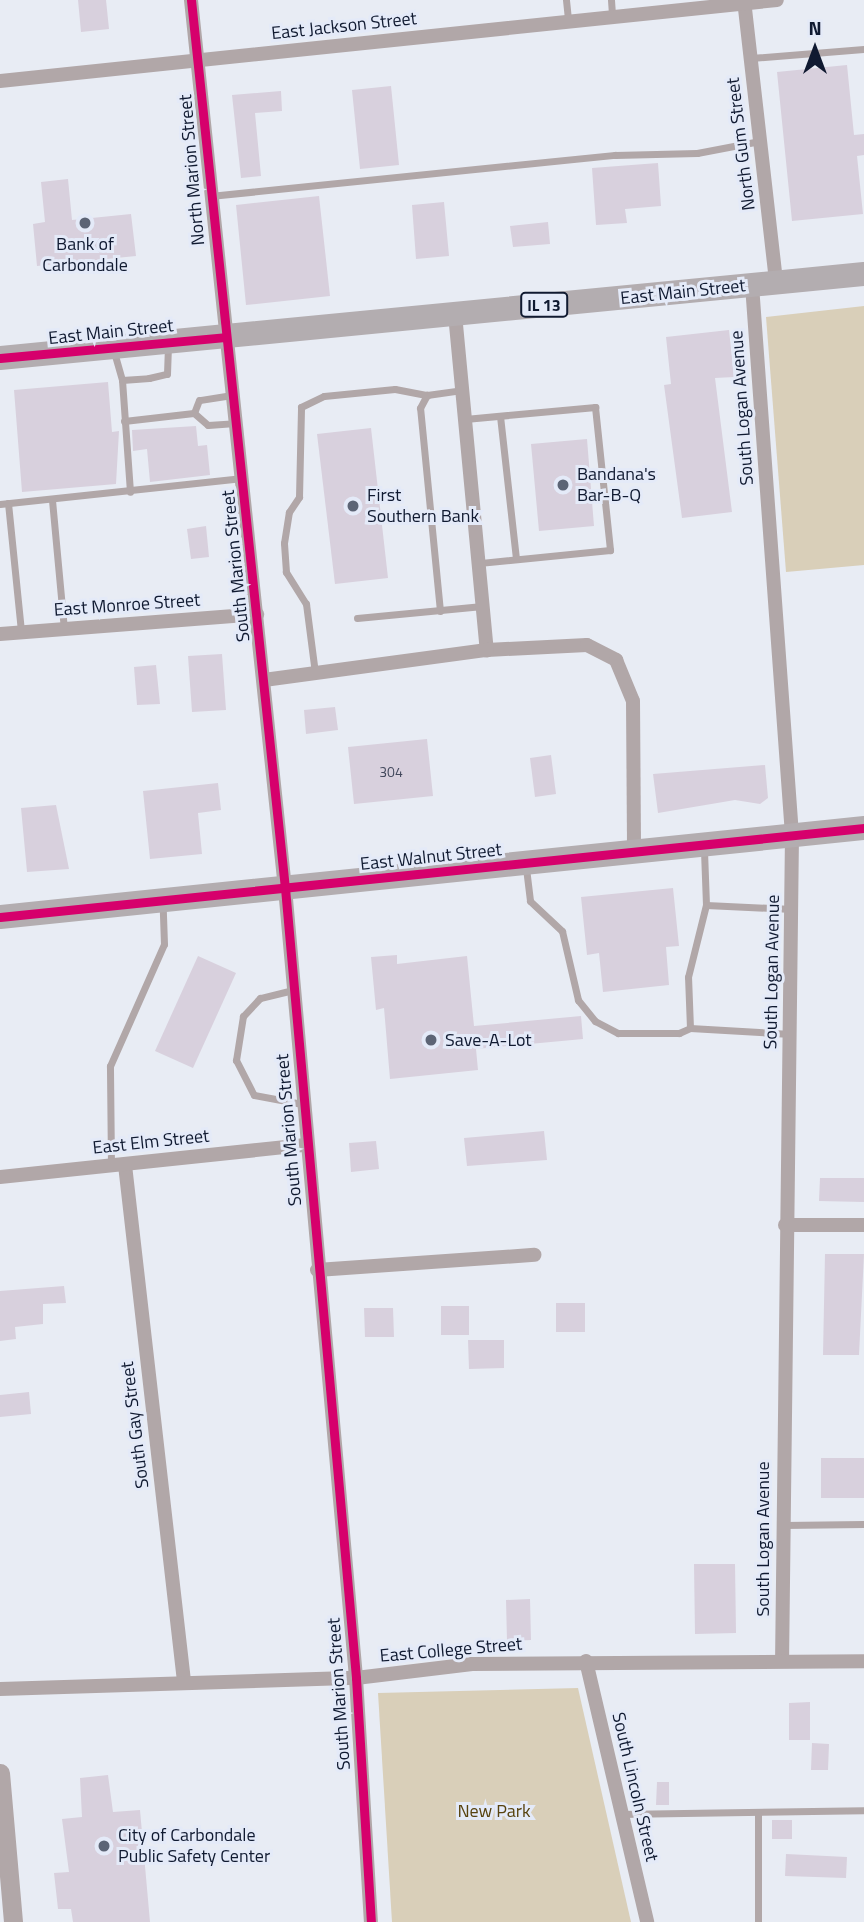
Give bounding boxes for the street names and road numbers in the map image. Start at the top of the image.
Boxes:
street label: East Jackson Street [270,8,418,44]
street label: North Gum Street [722,76,760,212]
street label: North Marion Street [175,94,209,246]
street label: East Main Street [619,275,747,309]
road number: IL 13 [520,292,568,318]
street label: East Main Street [47,315,175,349]
street label: South Logan Avenue [726,330,758,486]
street label: South Marion Street [217,489,255,643]
street label: East Monroe Street [53,589,201,621]
street label: East Walnut Street [359,839,503,875]
street label: South Logan Avenue [760,894,784,1050]
street label: South Marion Street [272,1053,306,1207]
street label: East Elm Street [92,1125,210,1159]
street label: South Gay Street [116,1360,154,1490]
street label: South Logan Avenue [752,1462,774,1616]
street label: South Marion Street [323,1617,355,1771]
street label: East College Street [379,1633,523,1667]
street label: South Lincoln Street [607,1710,663,1864]

